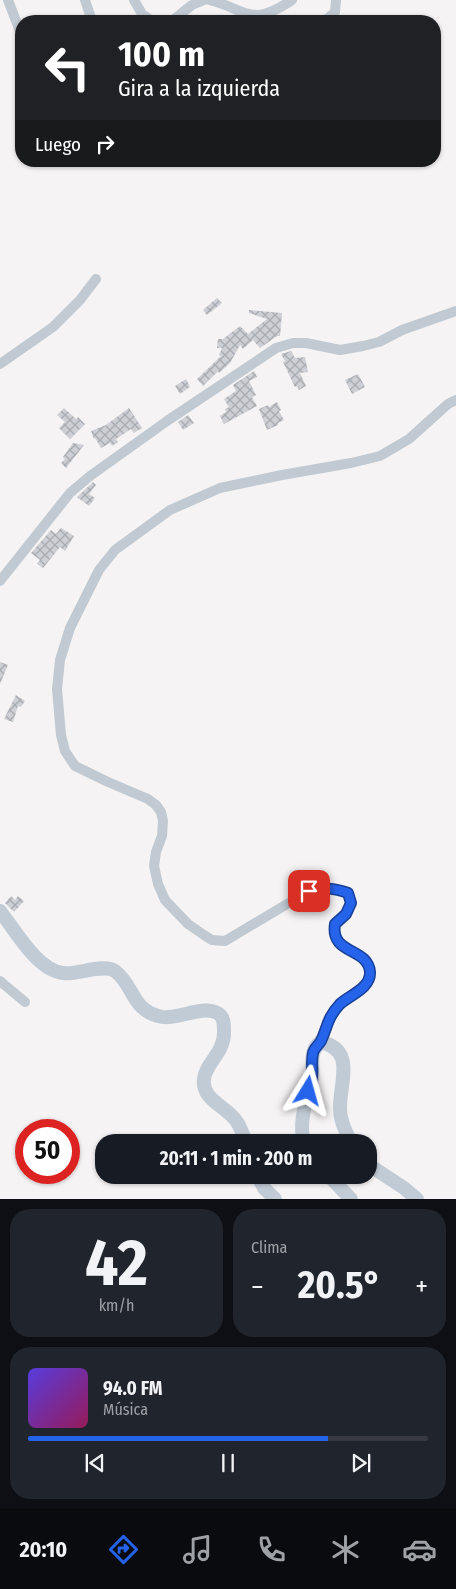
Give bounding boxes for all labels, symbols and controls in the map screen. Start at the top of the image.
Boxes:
text: 100 m [118,33,205,75]
icon: left [35,35,100,100]
text: Gira a la izquierda [118,75,280,102]
icon: right [91,130,119,158]
text: Luego [35,133,81,156]
pin [288,870,330,912]
icon: arrive [295,877,323,905]
position arrow [281,1064,333,1116]
speed limit sign: 50 [15,1119,80,1184]
text: 20:11 · 1 min · 200 m [160,1147,312,1170]
text: 42 [85,1224,148,1302]
text: Clima [251,1238,287,1257]
text: 20.5° [298,1262,381,1308]
text: − [251,1270,264,1303]
text: + [415,1270,428,1303]
text: km/h [99,1296,134,1315]
text: 94.0 FM [103,1377,162,1400]
text: Música [103,1400,148,1419]
icon: previous [81,1449,109,1477]
icon: pause [214,1449,242,1477]
icon: next [347,1449,375,1477]
icon: directions [106,1532,141,1567]
icon: music [180,1532,215,1567]
icon: phone [254,1532,289,1567]
icon: climate [328,1532,363,1567]
icon: car [402,1532,437,1567]
text: 20:10 [19,1536,67,1563]

